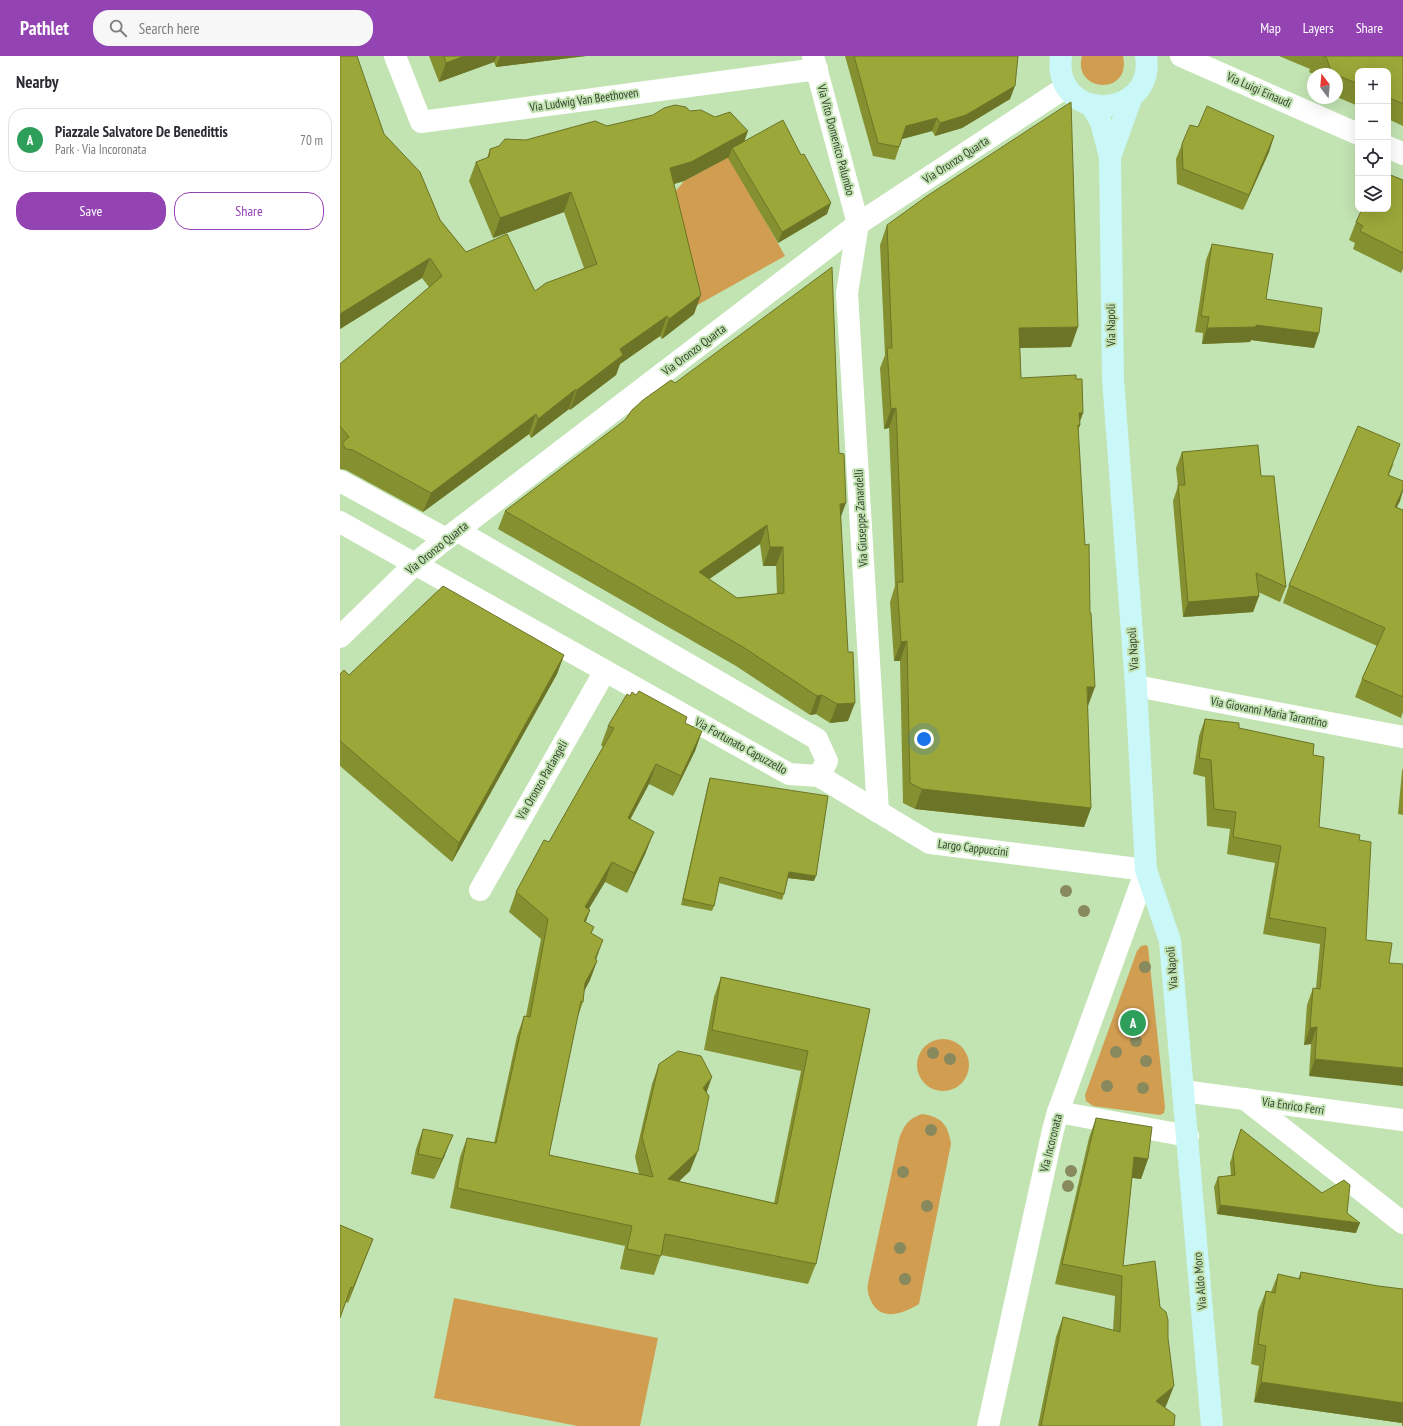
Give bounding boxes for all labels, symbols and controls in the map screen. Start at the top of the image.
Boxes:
search box [93,10,373,46]
text: Pathlet [20,16,69,40]
icon: search [107,17,129,39]
text: Search here [139,19,200,38]
text: Map [1260,19,1281,37]
text: Layers [1303,19,1334,37]
text: Share [1356,19,1383,37]
street label: Via Luigi Einaudi [1224,68,1294,110]
north arrow [1307,68,1343,104]
map controls [1355,68,1391,212]
button: + [1355,68,1391,104]
text: Nearby [16,71,59,93]
street label: Via Vito Domenico Palumbo [814,82,859,197]
street label: Via Ludwig Van Beethoven [528,84,639,115]
button: − [1355,104,1391,140]
text: Piazzale Salvatore De Benedittis [55,122,228,141]
text: A [27,132,33,149]
text: 70 m [300,132,323,149]
street label: Via Oronzo Quarta [919,132,992,187]
button: locate [1355,140,1391,176]
text: Park · Via Incoronata [55,141,146,158]
button: layers [1355,176,1391,212]
button: Save [16,192,166,230]
button: Share [174,192,324,230]
street label: Via Napoli [1103,304,1118,347]
street label: Via Oronzo Quarta [658,321,729,379]
street label: Via Giuseppe Zanardelli [850,469,871,568]
street label: Via Oronzo Quarta [402,518,471,578]
street label: Via Napoli [1124,627,1142,672]
street label: Via Giovanni Maria Tarantino [1209,693,1329,730]
street label: Via Fortunato Capuzzello [691,713,790,777]
your location [914,729,934,749]
street label: Via Oronzo Parlangeli [512,737,570,823]
street label: Largo Cappuccini [937,836,1009,859]
street label: Via Napoli [1162,946,1181,991]
pin: A [1120,1008,1146,1038]
street label: Via Enrico Ferri [1260,1094,1325,1117]
street label: Via Incoronata [1036,1112,1065,1175]
street label: Via Aldo Moro [1190,1252,1210,1312]

